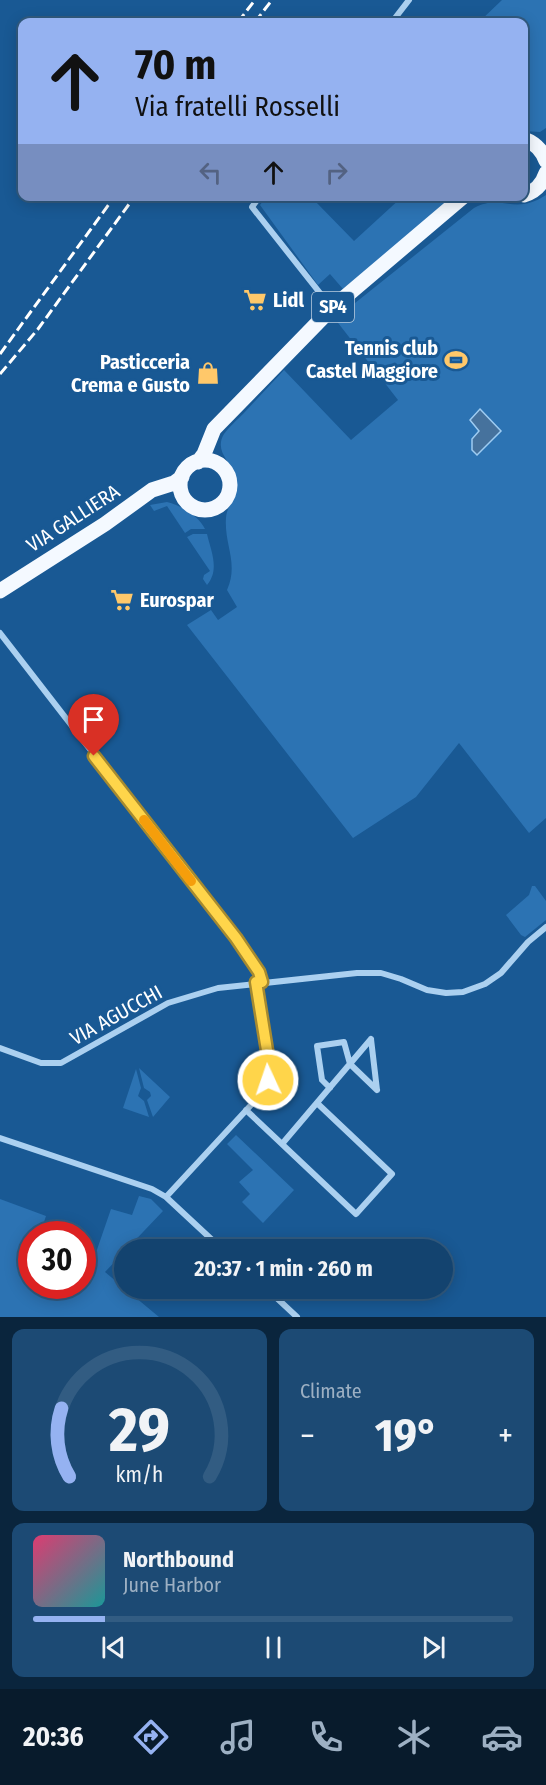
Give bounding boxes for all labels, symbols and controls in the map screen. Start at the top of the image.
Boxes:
text: 70 m [135,40,216,90]
icon: ahead [36,42,114,120]
text: Via fratelli Rosselli [135,91,340,123]
icon: left [194,156,227,189]
icon: ahead [257,156,290,189]
icon: right [320,156,353,189]
supermarket icon: Lidl [242,287,268,313]
place label: Lidl [273,288,304,312]
road number: SP4 [312,292,354,322]
place label: Tennis club Castel Maggiore [306,336,438,383]
sports icon: Tennis club Castel Maggiore [443,347,469,373]
place label: Pasticceria Crema e Gusto [71,350,190,397]
shop icon: Pasticceria Crema e Gusto [195,360,221,386]
street label: VIA GALLIERA [22,479,125,557]
supermarket icon: Eurospar [109,587,135,613]
place label: Eurospar [140,588,214,612]
pin [68,694,119,756]
icon: arrive [77,703,110,736]
street label: VIA AGUCCHI [66,980,166,1050]
position arrow [236,1048,300,1112]
speed limit sign: 30 [18,1221,96,1299]
text: 20:37 · 1 min · 260 m [194,1255,373,1282]
text: Climate [300,1379,362,1403]
text: 29 [108,1393,170,1468]
text: 19° [375,1409,438,1463]
text: − [300,1416,315,1456]
text: + [498,1416,513,1456]
text: km/h [116,1462,163,1488]
text: Northbound [123,1546,234,1573]
text: June Harbor [123,1573,221,1597]
icon: previous [97,1631,130,1664]
icon: pause [257,1631,290,1664]
icon: next [417,1631,450,1664]
icon: directions [130,1716,172,1758]
icon: music [217,1716,259,1758]
icon: phone [305,1716,347,1758]
icon: climate [393,1716,435,1758]
icon: car [481,1716,523,1758]
text: 20:36 [23,1721,84,1753]

